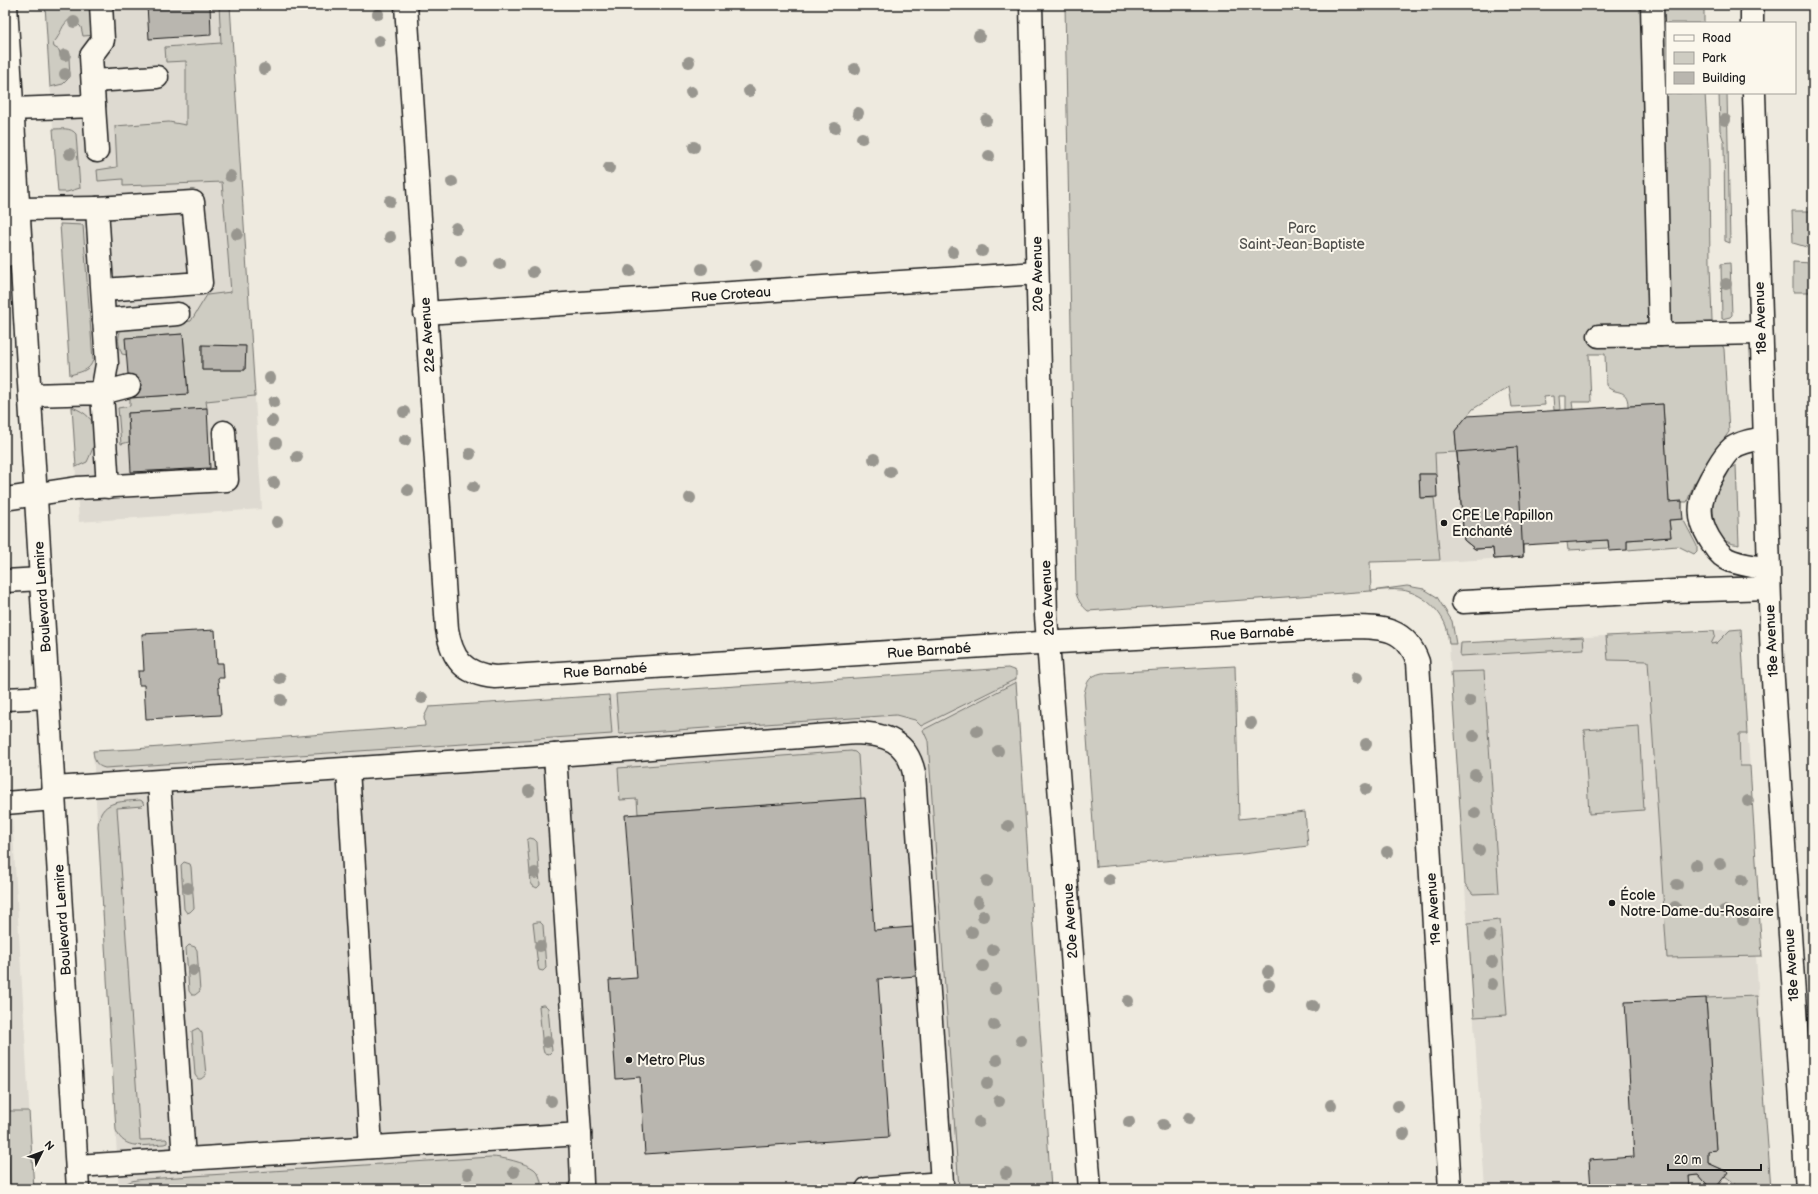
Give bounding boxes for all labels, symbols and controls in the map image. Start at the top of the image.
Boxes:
legend [1666,22,1796,94]
text: Road [1702,31,1731,46]
text: Park [1702,51,1726,66]
text: Building [1702,71,1746,86]
park label: Parc Saint-Jean-Baptiste [1239,220,1365,253]
street label: 20e Avenue [1028,236,1047,312]
street label: 18e Avenue [1751,281,1770,355]
street label: Rue Croteau [690,283,772,306]
street label: 22e Avenue [416,297,439,373]
place label: CPE Le Papillon Enchanté [1452,507,1553,540]
marker: CPE Le Papillon Enchanté [1439,518,1449,528]
street label: Boulevard Lemire [30,541,55,653]
street label: 20e Avenue [1037,560,1058,636]
street label: 18e Avenue [1761,604,1782,678]
street label: Rue Barnabé [1209,623,1295,644]
street label: Rue Barnabé [886,639,972,662]
street label: Rue Barnabé [562,659,648,682]
street label: Boulevard Lemire [50,864,75,976]
street label: 19e Avenue [1422,872,1445,946]
street label: 20e Avenue [1059,883,1082,959]
place label: École Notre-Dame-du-Rosaire [1620,886,1774,920]
marker: École Notre-Dame-du-Rosaire [1607,898,1617,908]
street label: 18e Avenue [1780,928,1803,1002]
place label: Metro Plus [637,1052,705,1069]
marker: Metro Plus [624,1055,634,1065]
north arrow [22,1132,62,1172]
text: N [41,1138,57,1153]
scale bar [1668,1146,1761,1172]
text: 20 m [1674,1153,1701,1168]

